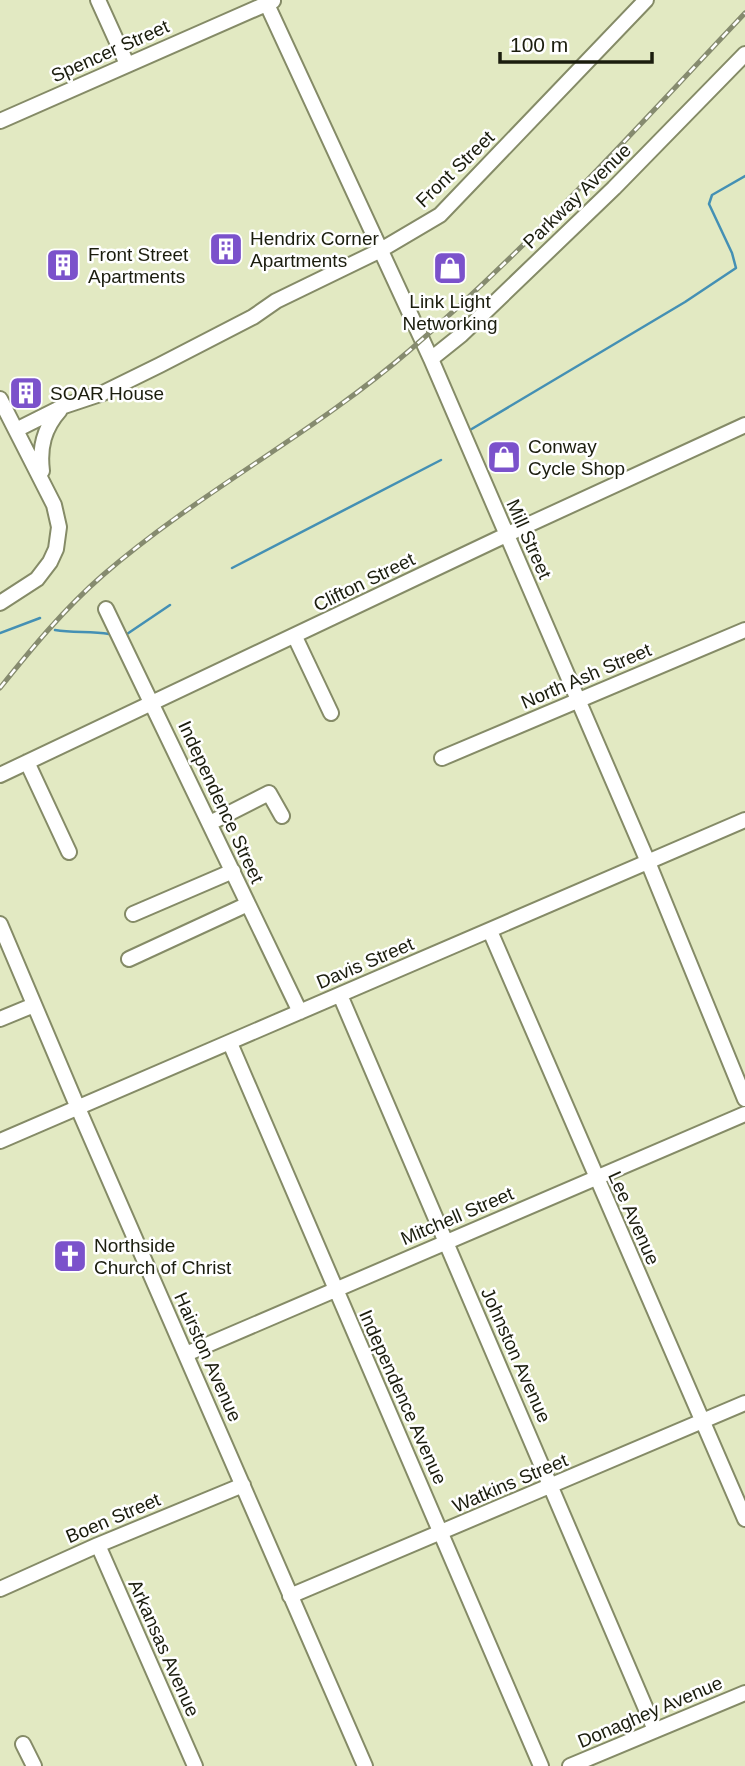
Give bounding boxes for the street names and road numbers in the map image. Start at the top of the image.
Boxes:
street label: Spencer Street [48,15,173,86]
street label: Front Street [412,126,499,211]
street label: Parkway Avenue [519,139,635,253]
street label: Mill Street [502,496,556,583]
street label: Clifton Street [310,548,419,616]
street label: North Ash Street [518,639,655,713]
street label: Independence Street [174,718,268,887]
street label: Davis Street [313,933,417,993]
street label: Lee Avenue [604,1168,664,1268]
street label: Mitchell Street [397,1183,517,1249]
street label: Johnston Avenue [477,1284,555,1426]
street label: Hairston Avenue [170,1289,246,1425]
street label: Independence Avenue [355,1306,451,1488]
street label: Watkins Street [449,1449,571,1517]
street label: Boen Street [63,1488,164,1547]
street label: Arkansas Avenue [124,1576,204,1720]
street label: Donaghey Avenue [575,1672,725,1752]

